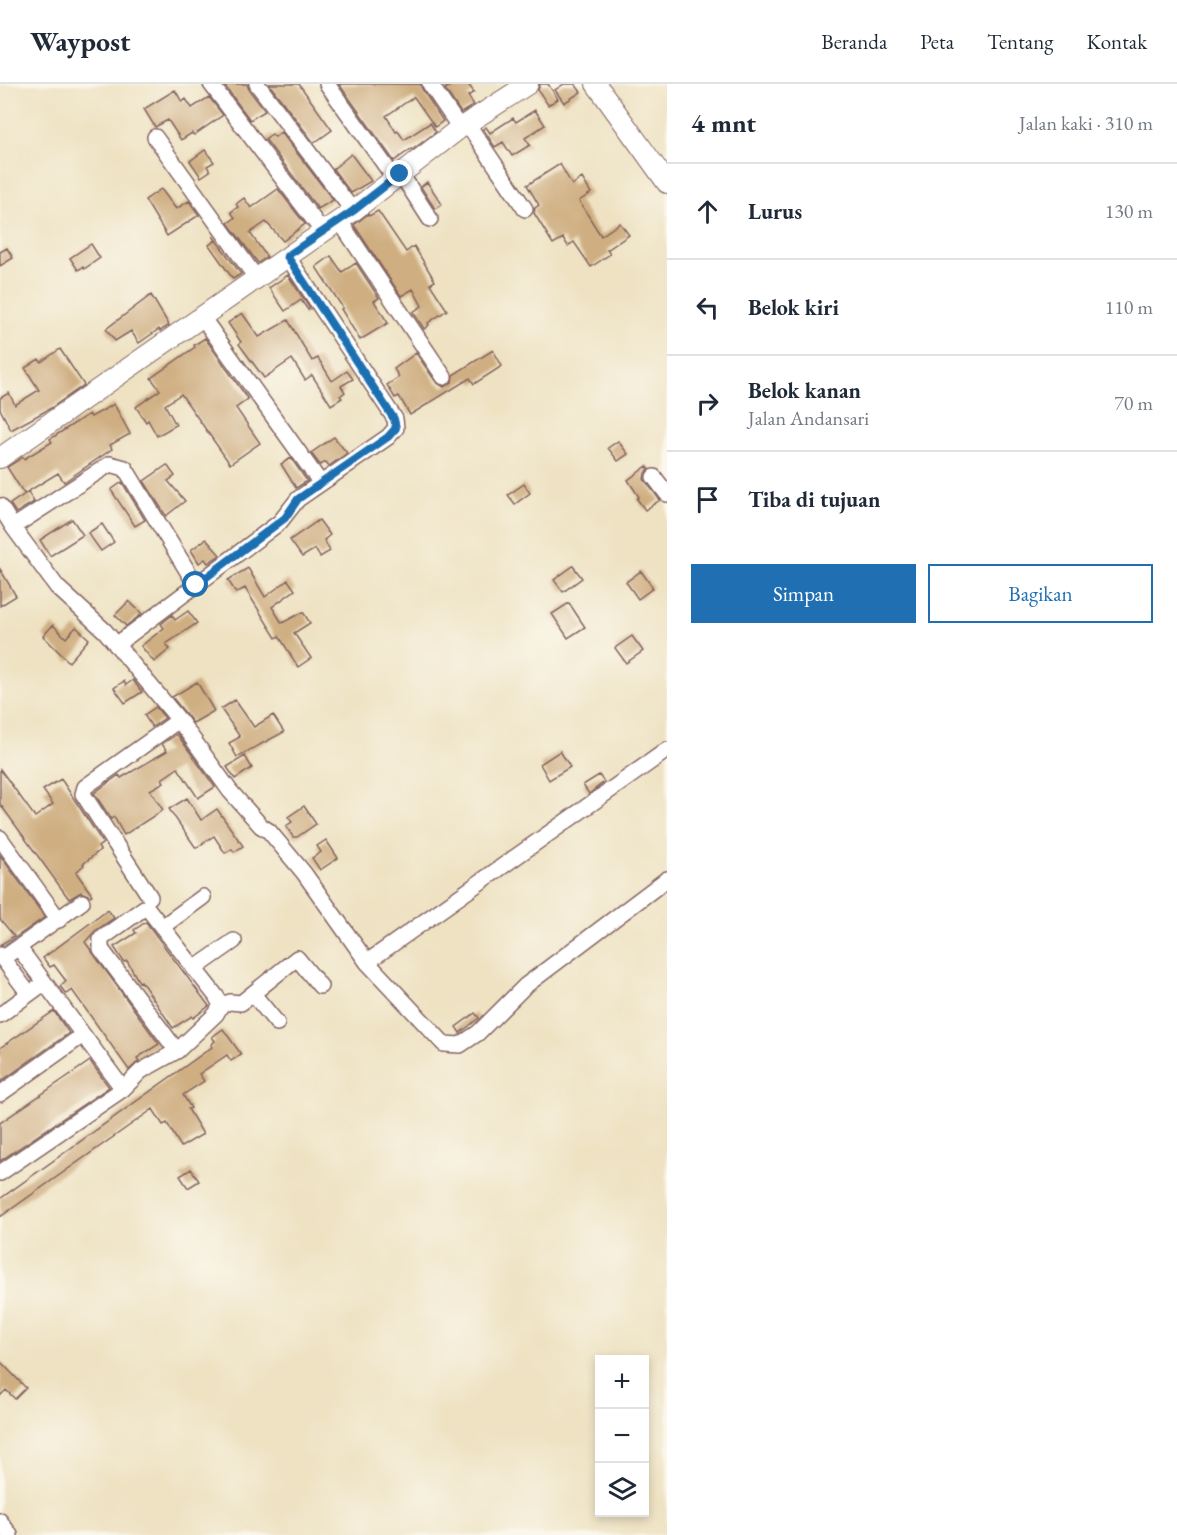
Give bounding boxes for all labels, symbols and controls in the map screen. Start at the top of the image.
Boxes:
text: Waypost [30,23,131,59]
text: Beranda [821,28,887,55]
text: Peta [920,28,954,55]
text: Tentang [987,28,1053,55]
text: Kontak [1086,28,1147,55]
text: 4 mnt [691,106,756,140]
text: Jalan kaki · 310 m [1019,110,1153,136]
route end [386,160,412,186]
icon: ahead [691,195,724,228]
text: Lurus [748,197,802,226]
text: 130 m [1105,198,1153,224]
icon: left [691,291,724,324]
text: Belok kiri [748,293,839,322]
text: 110 m [1105,294,1153,320]
text: Belok kanan [748,376,861,405]
icon: right [691,387,724,420]
text: 70 m [1114,390,1153,416]
text: Jalan Andansari [748,405,869,431]
icon: arrive [691,483,724,516]
text: Tiba di tujuan [748,485,880,514]
button: Simpan [691,564,916,623]
button: Bagikan [928,564,1153,623]
route start [182,571,208,597]
map controls [595,1355,649,1517]
button: + [595,1355,649,1409]
button: − [595,1409,649,1463]
button: layers [595,1463,649,1517]

